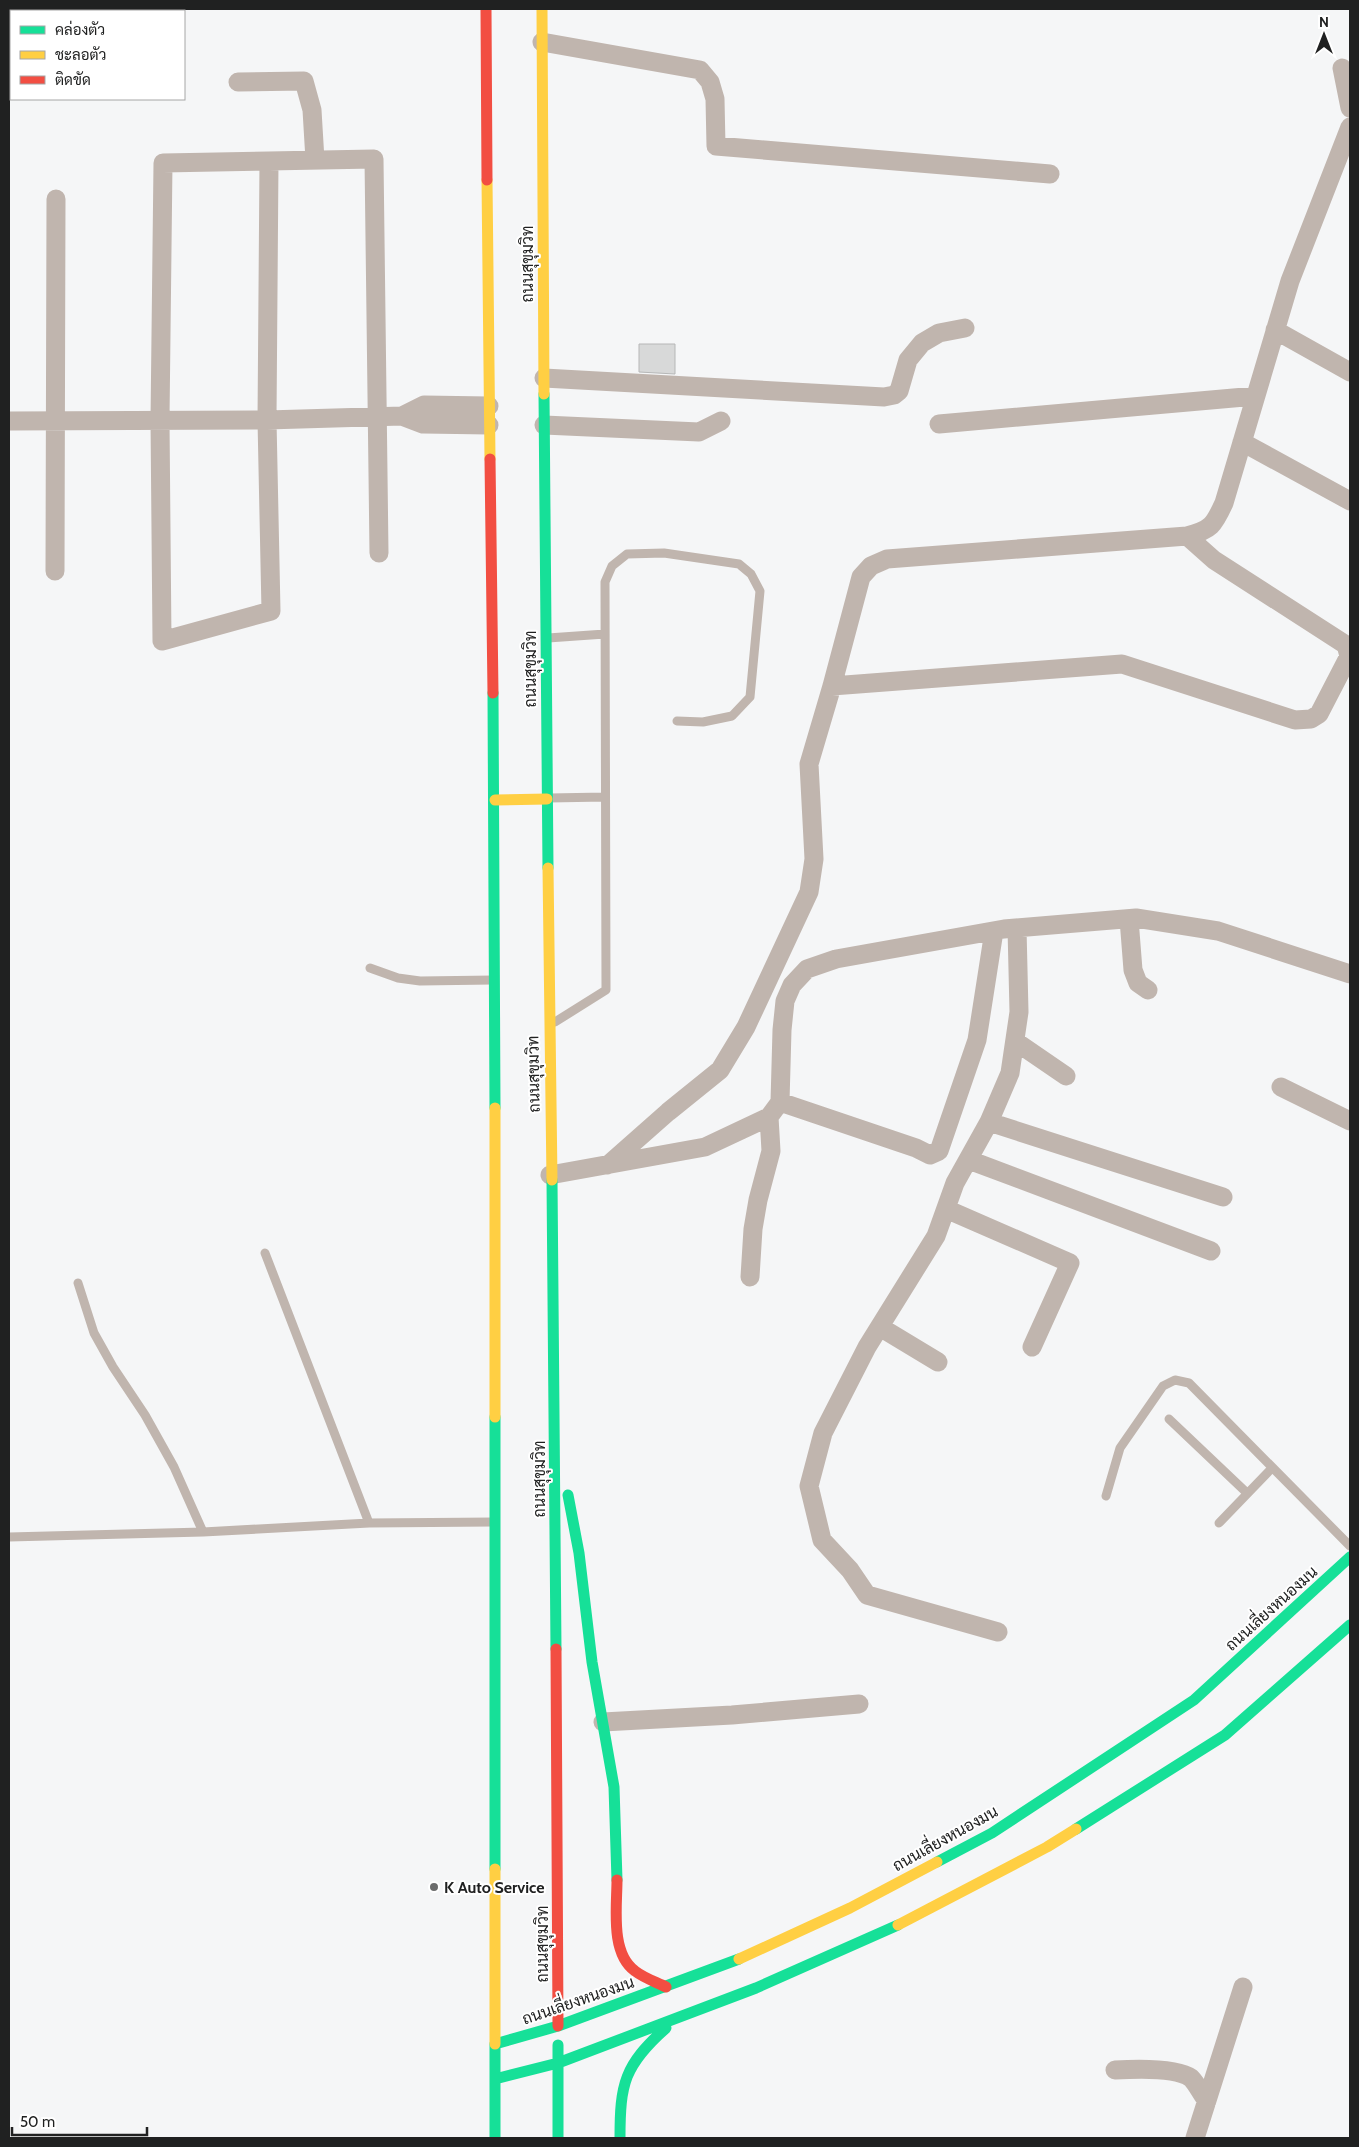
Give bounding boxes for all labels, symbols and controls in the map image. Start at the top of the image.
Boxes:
legend [10,10,185,100]
north arrow [1299,10,1349,60]
text: N [1319,13,1329,31]
text: คล่องตัว [55,20,105,39]
text: ชะลอตัว [55,46,106,64]
text: ติดขัด [55,71,91,89]
street label: ถนนสุขุมวิท [518,226,539,303]
street label: ถนนสุขุมวิท [521,631,542,708]
street label: ถนนสุขุมวิท [523,1035,546,1113]
street label: ถนนสุขุมวิท [530,1441,551,1518]
street label: ถนนเลี่ยงหนองมน [1218,1558,1321,1655]
street label: ถนนเลี่ยงหนองมน [887,1797,1001,1875]
place label: K Auto Service [444,1878,544,1897]
marker: K Auto Service [428,1881,440,1893]
street label: ถนนสุขุมวิท [533,1906,554,1983]
street label: ถนนเลี่ยงหนองมน [518,1968,637,2029]
scale bar [12,2104,148,2136]
text: 50 m [20,2113,55,2131]

